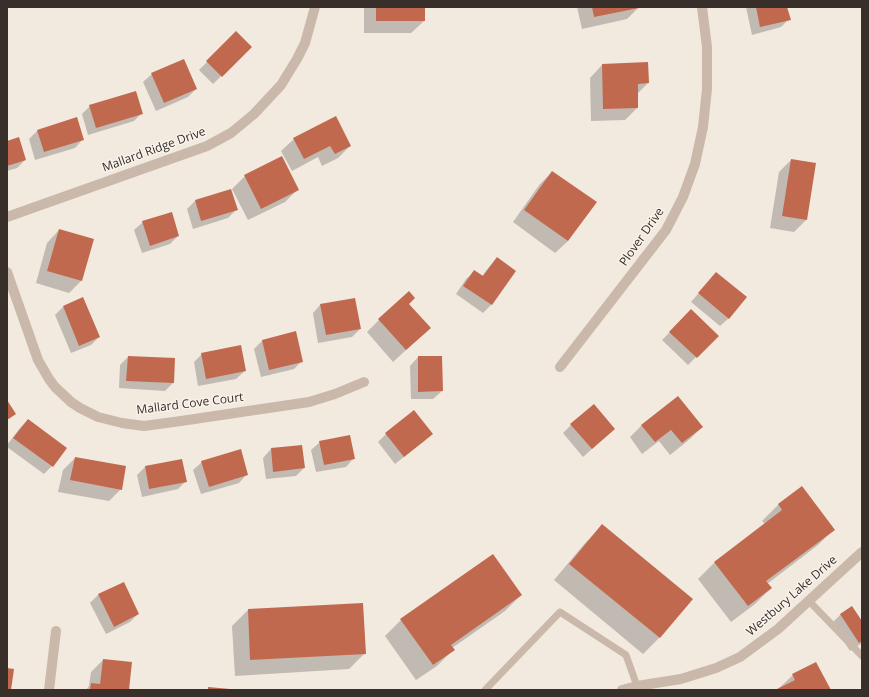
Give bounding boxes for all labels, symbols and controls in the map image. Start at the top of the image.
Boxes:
street label: Mallard Ridge Drive [100,125,208,175]
street label: Plover Drive [617,205,667,269]
street label: Mallard Cove Court [136,390,244,418]
street label: Westbury Lake Drive [744,553,840,639]

